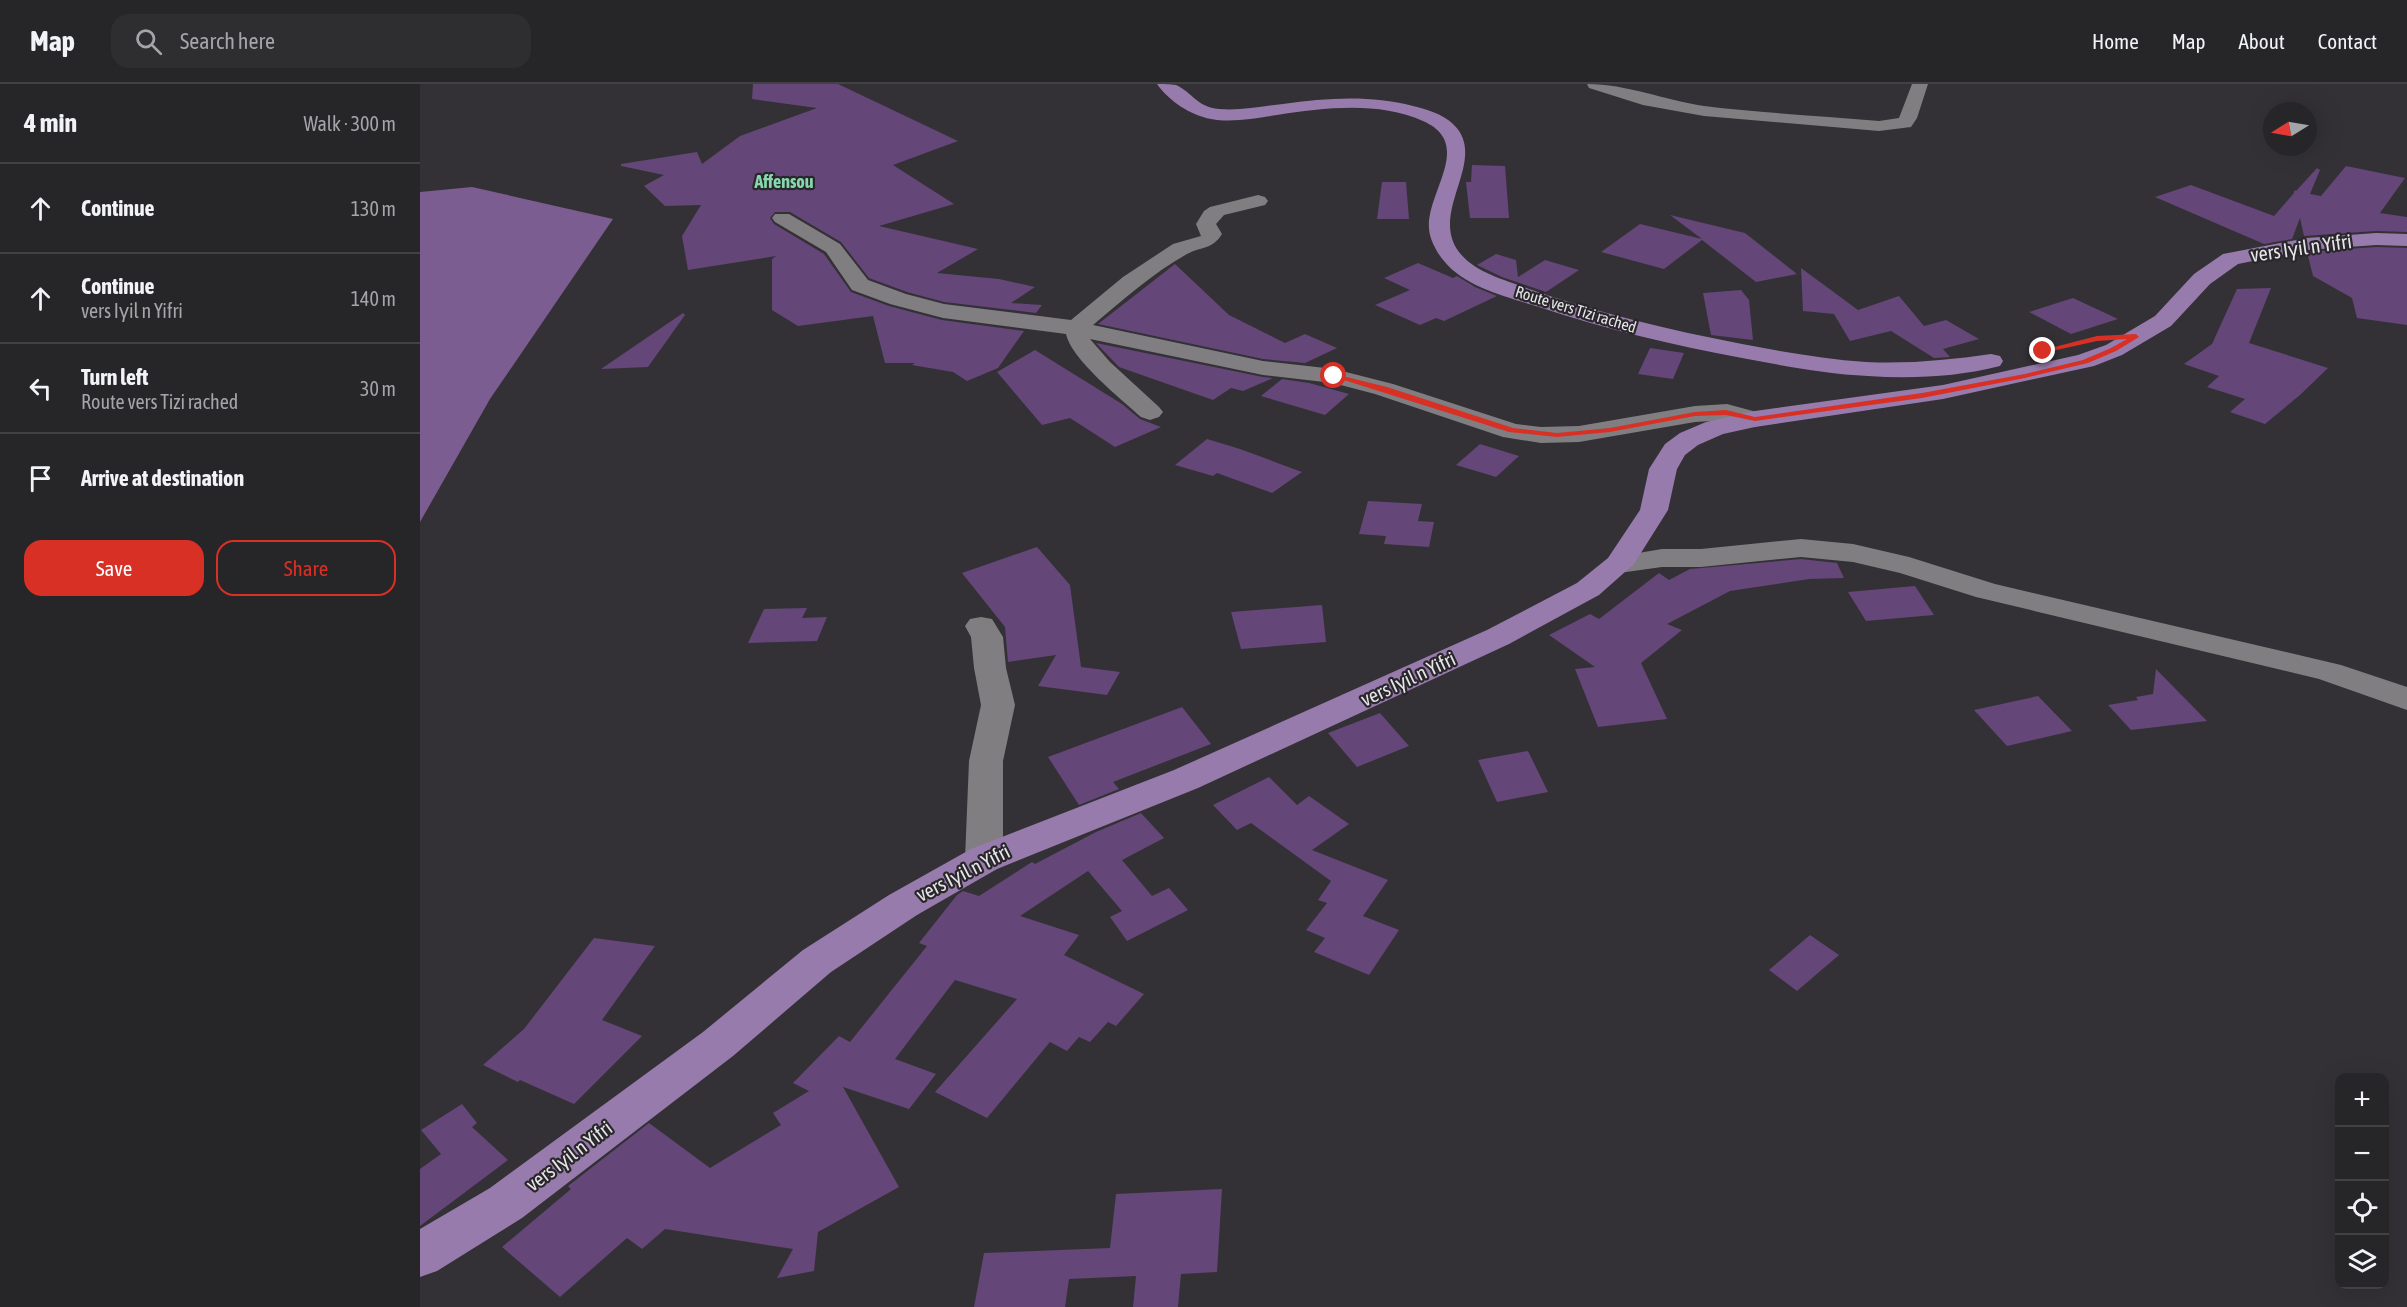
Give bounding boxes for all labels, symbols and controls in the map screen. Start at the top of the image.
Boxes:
search box [111,14,531,68]
text: Map [30,25,75,57]
icon: search [132,25,165,58]
text: Search here [180,28,275,54]
text: Home [2092,29,2139,53]
text: Map [2172,29,2206,53]
text: About [2239,29,2285,53]
text: Contact [2318,29,2377,53]
north arrow [2263,102,2317,156]
text: 4 min [24,108,77,138]
text: Walk · 300 m [304,112,396,135]
district label: Affensou [754,171,814,192]
icon: ahead [24,192,57,225]
text: Continue [81,195,155,221]
text: 130 m [351,197,396,220]
street label: vers Iγil n Yifri [2249,229,2353,266]
text: Continue [81,273,155,299]
icon: ahead [24,282,57,315]
street label: Route vers Tizi rached [1513,282,1639,336]
text: 140 m [351,287,396,310]
text: vers Iγil n Yifri [81,299,183,322]
route end [2029,337,2055,363]
route start [1320,362,1346,388]
text: Turn left [81,364,148,390]
icon: left [24,372,57,405]
text: 30 m [360,377,396,400]
text: Route vers Tizi rached [81,390,238,413]
icon: arrive [24,462,57,495]
text: Arrive at destination [81,465,244,491]
button: Save [24,540,204,596]
button: Share [216,540,396,596]
street label: vers Iγil n Yifri [1357,647,1459,711]
street label: vers Iγil n Yifri [912,839,1013,906]
map controls [2335,1073,2389,1289]
button: + [2335,1073,2389,1127]
street label: vers Iγil n Yifri [521,1116,616,1195]
button: − [2335,1127,2389,1181]
button: locate [2335,1181,2389,1235]
button: layers [2335,1235,2389,1289]

